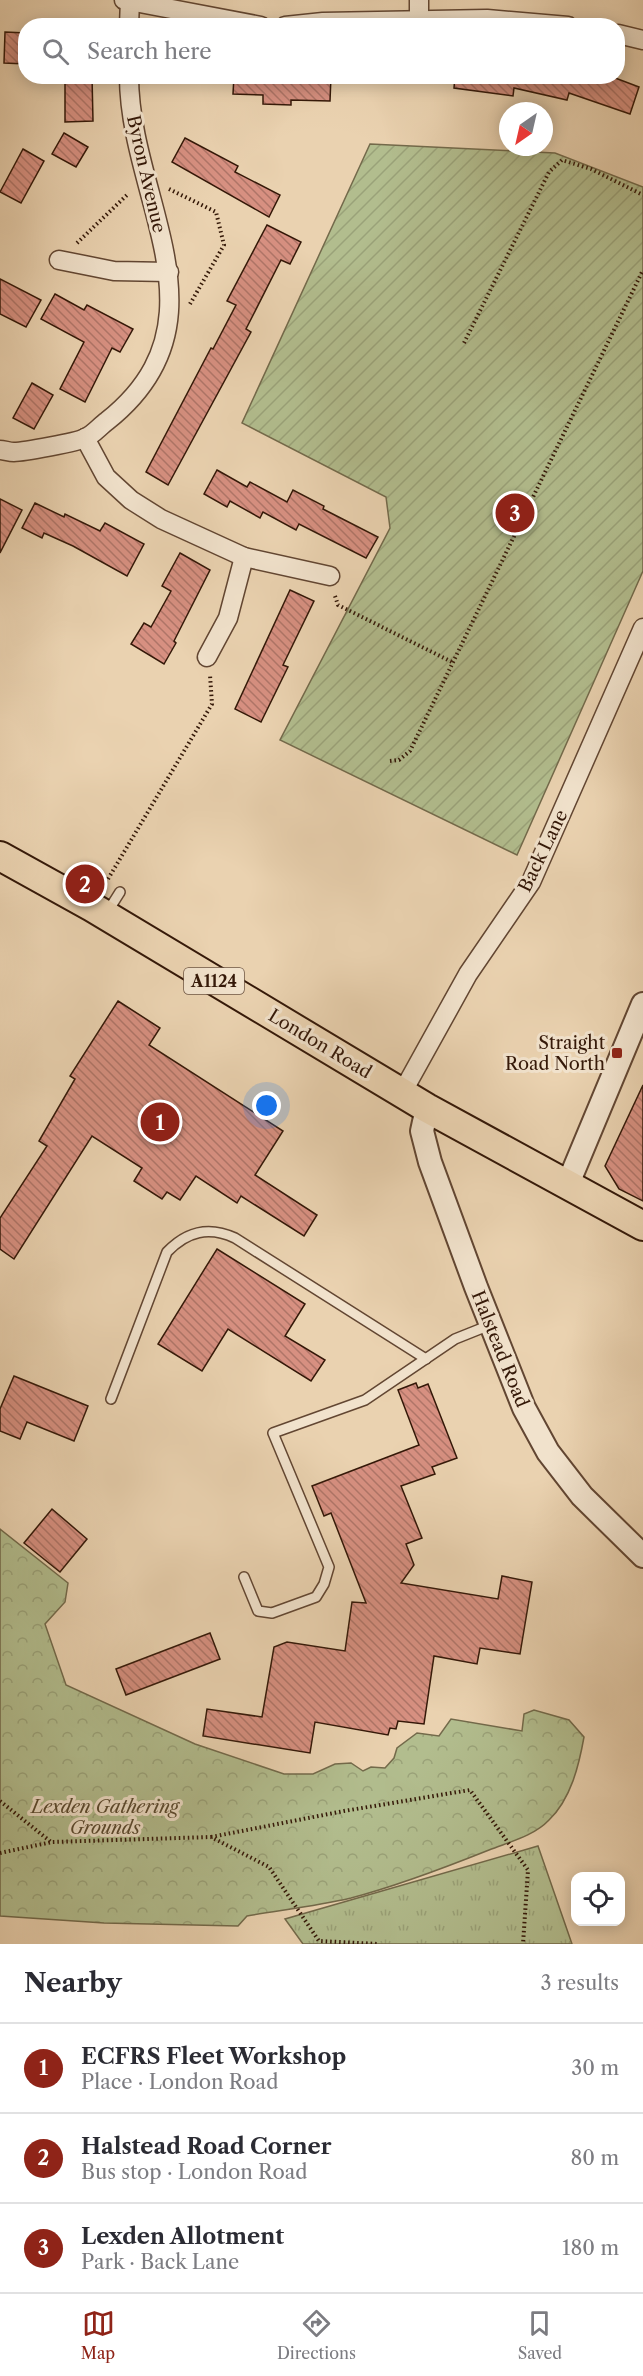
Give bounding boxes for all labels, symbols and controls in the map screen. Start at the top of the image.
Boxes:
search box [18,18,625,84]
icon: search [39,35,72,68]
text: Search here [87,38,212,65]
north arrow [499,102,553,156]
street label: Byron Avenue [122,113,170,235]
pin: 3 [496,490,534,536]
street label: Back Lane [514,806,572,896]
pin: 2 [66,862,104,906]
road number: A1124 [184,968,244,994]
street label: London Road [264,1005,376,1083]
place label: Straight Road North [505,1032,606,1075]
marker: Straight Road North [610,1046,624,1060]
your location [252,1091,281,1120]
pin: 1 [140,1100,180,1144]
street label: Halstead Road [467,1287,533,1411]
park label: Lexden Gathering Grounds [29,1796,181,1839]
map controls [571,1872,625,1926]
button: locate [571,1872,625,1926]
text: Nearby [24,1967,122,1999]
text: 3 results [541,1971,619,1995]
text: ECFRS Fleet Workshop [81,2043,346,2070]
text: 1 [39,2056,48,2080]
text: 30 m [571,2056,619,2080]
text: Place · London Road [81,2070,278,2094]
text: Halstead Road Corner [81,2133,331,2160]
text: 2 [38,2146,49,2170]
text: 80 m [571,2146,619,2170]
text: Bus stop · London Road [81,2160,308,2184]
text: Lexden Allotment [81,2223,284,2250]
text: 3 [38,2236,49,2260]
text: 180 m [562,2236,619,2260]
text: Park · Back Lane [81,2250,239,2274]
tab: Map [81,2307,115,2363]
tab: Directions [277,2307,356,2363]
tab: Saved [518,2307,562,2363]

